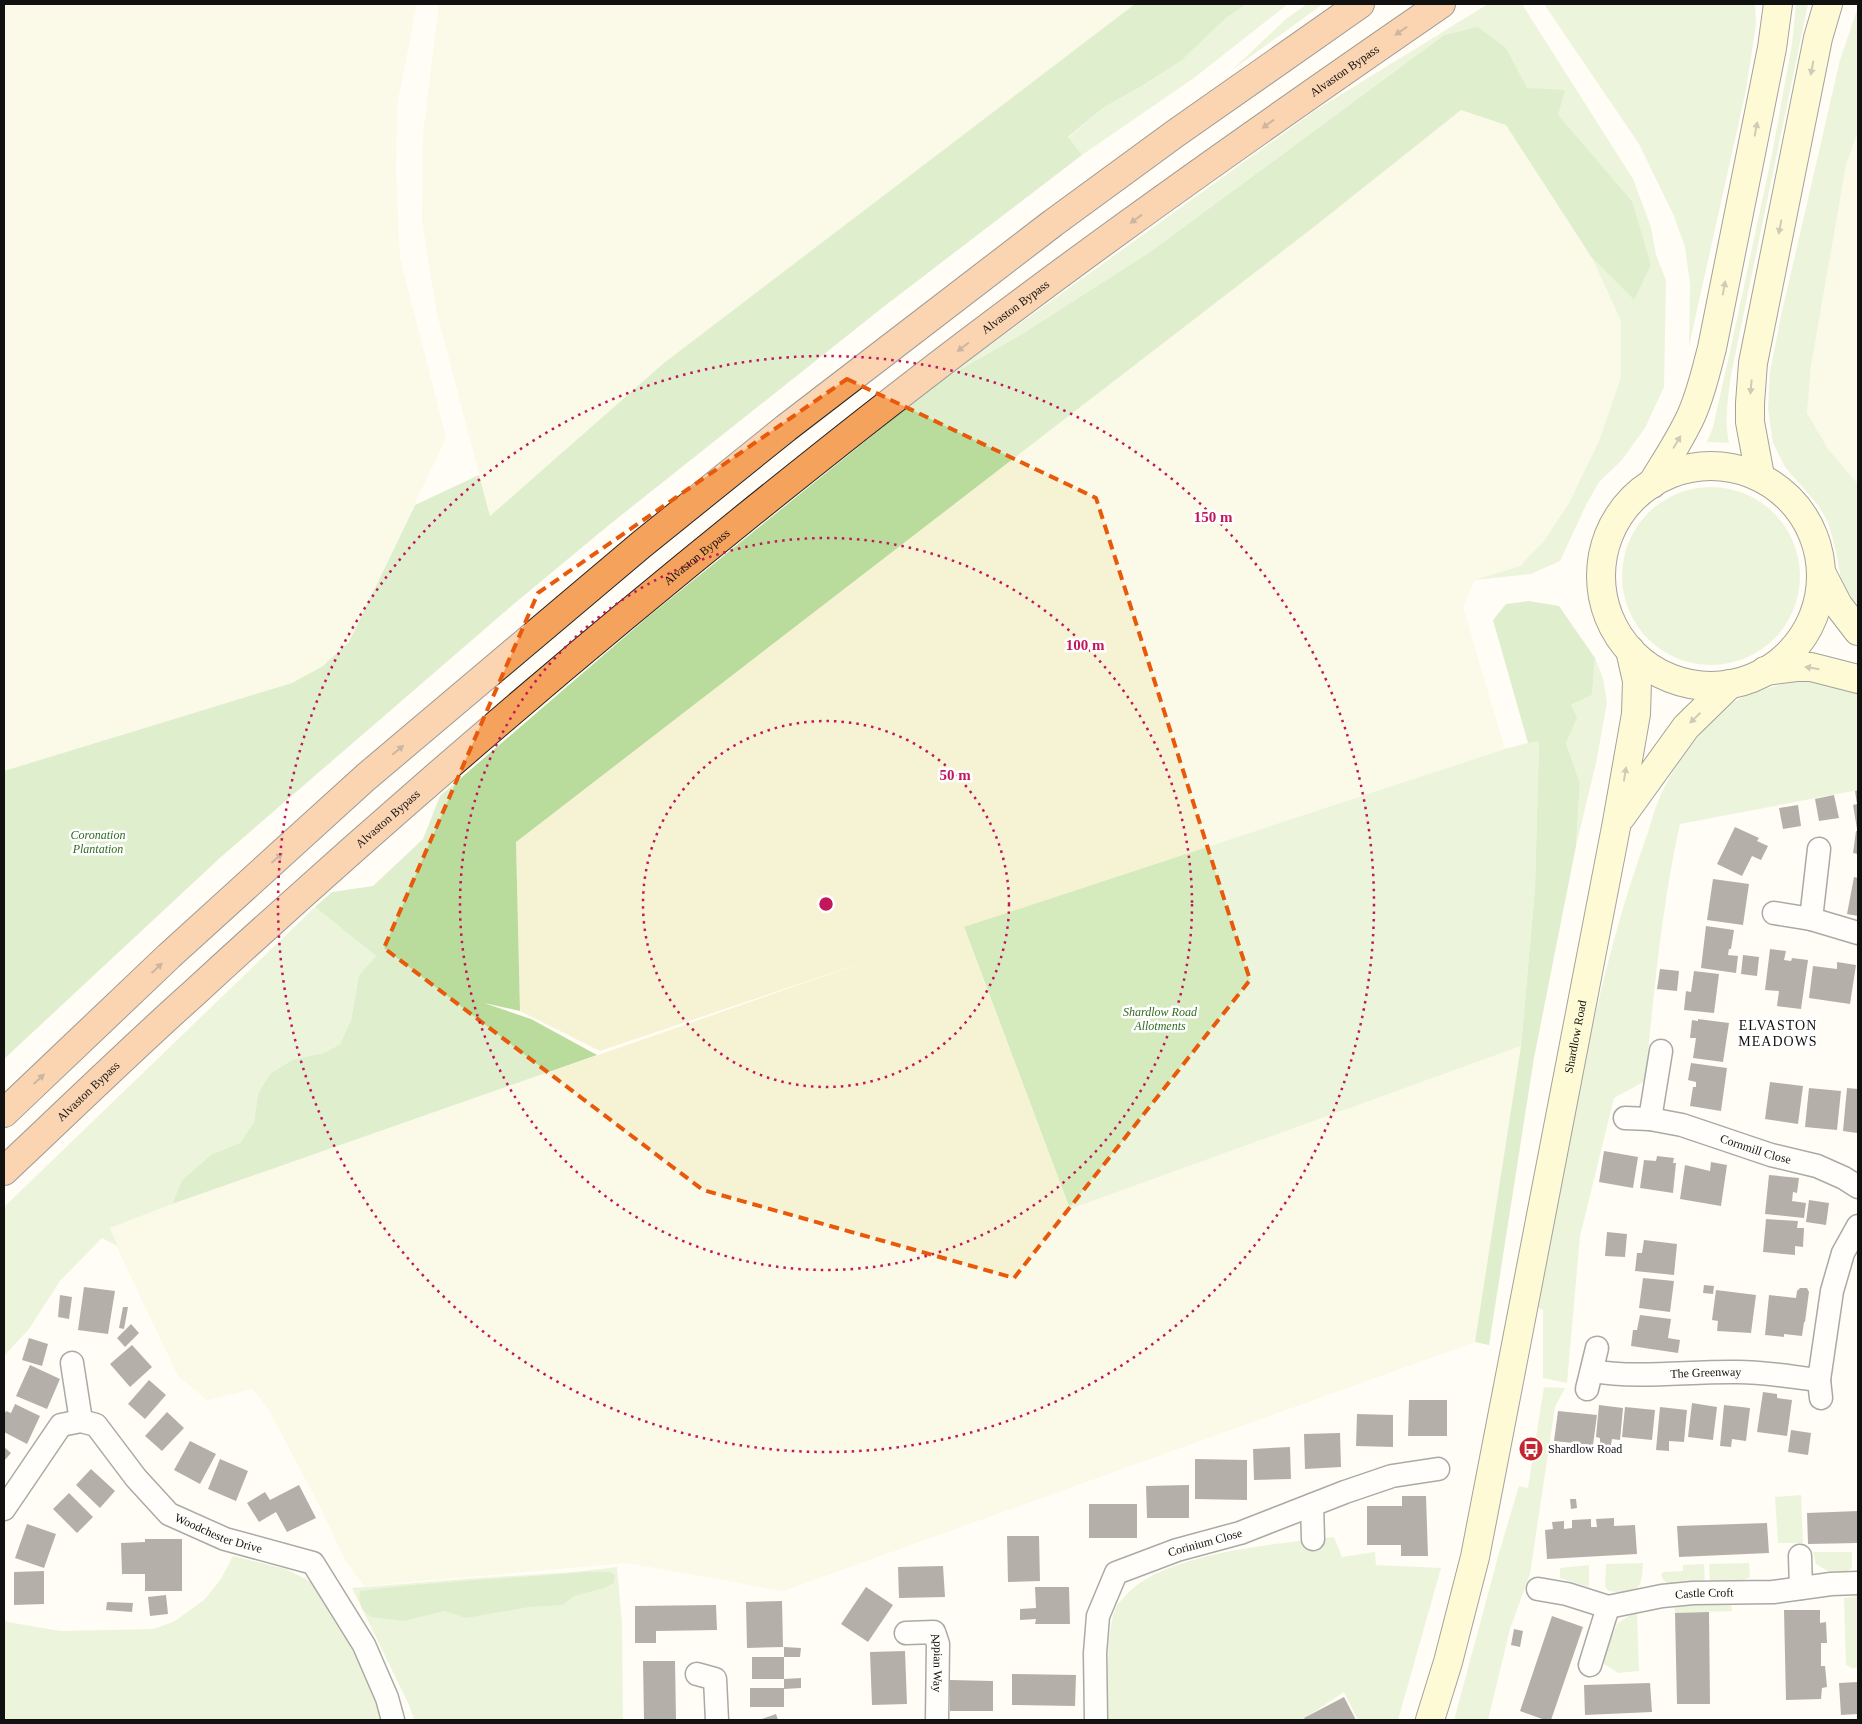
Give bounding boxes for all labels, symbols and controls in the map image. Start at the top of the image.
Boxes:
one-way arrow [1394,26,1408,36]
street label: Alvaston Bypass [1307,42,1382,100]
one-way arrow [1807,60,1815,76]
one-way arrow [1261,119,1274,129]
one-way arrow [1752,121,1760,136]
one-way arrow [1129,214,1142,224]
one-way arrow [1776,220,1784,235]
street label: Alvaston Bypass [979,277,1052,337]
one-way arrow [1721,280,1729,296]
one-way arrow [957,341,970,352]
one-way arrow [1747,379,1755,395]
one-way arrow [1673,436,1682,449]
text: 150 m [1194,509,1233,525]
street label: Alvaston Bypass [661,526,733,588]
text: 100 m [1066,637,1105,653]
one-way arrow [1804,664,1820,672]
one-way arrow [1690,712,1702,724]
one-way arrow [392,744,405,755]
one-way arrow [1621,765,1629,781]
text: 50 m [939,767,971,783]
street label: Alvaston Bypass [353,787,423,851]
park label: Coronation Plantation [71,828,125,856]
one-way arrow [271,852,283,864]
centre of rings [817,895,835,913]
one-way arrow [151,962,163,974]
street label: Shardlow Road [1562,999,1589,1075]
park label: Shardlow Road Allotments [1123,1005,1198,1033]
district label: ELVASTON MEADOWS [1738,1018,1818,1049]
street label: Alvaston Bypass [54,1058,123,1124]
one-way arrow [33,1073,45,1085]
street label: Cornmill Close [1718,1131,1792,1167]
street label: The Greenway [1670,1365,1741,1381]
bus stop icon: Shardlow Road [1518,1436,1544,1462]
place label: Shardlow Road [1548,1442,1622,1456]
street label: Woodchester Drive [173,1510,264,1556]
street label: Corinium Close [1166,1526,1244,1560]
street label: Castle Croft [1675,1585,1734,1602]
street label: Appian Way [928,1631,945,1692]

